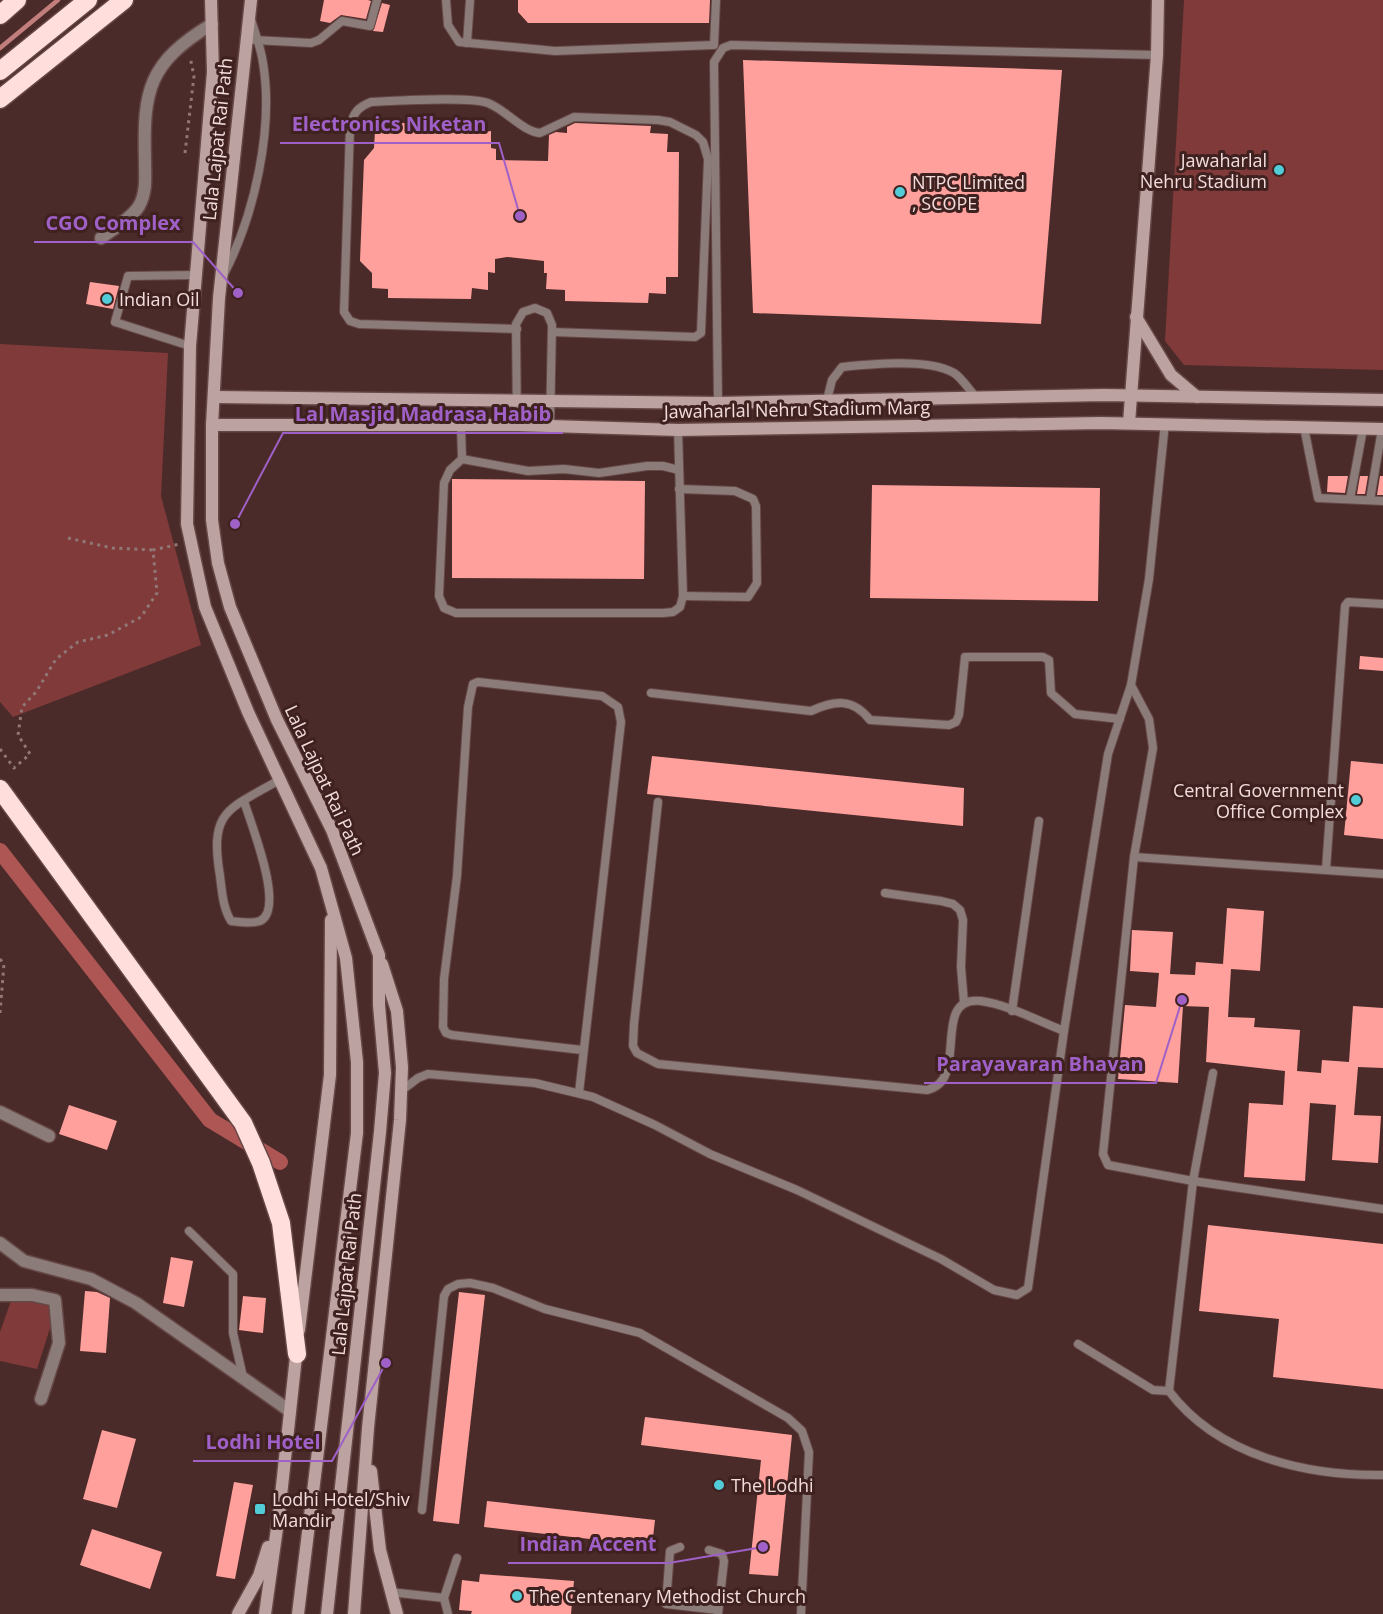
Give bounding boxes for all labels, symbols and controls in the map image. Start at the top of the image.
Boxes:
street label: Lala Lajpat Rai Path [197,57,237,221]
callout: Electronics Niketan [280,105,499,143]
text: Electronics Niketan [292,110,486,137]
place label: Jawaharlal Nehru Stadium [1140,148,1267,193]
marker: Jawaharlal Nehru Stadium [1272,163,1286,177]
place label: NTPC Limited , SCOPE [912,170,1025,215]
marker: NTPC Limited , SCOPE [893,185,907,199]
callout: CGO Complex [34,204,193,242]
text: CGO Complex [45,209,181,236]
place label: Indian Oil [119,287,199,311]
marker: Indian Oil [100,292,114,306]
callout: Lal Masjid Madrasa Habib [283,395,563,433]
street label: Jawaharlal Nehru Stadium Marg [662,395,931,423]
text: Lal Masjid Madrasa Habib [295,400,551,427]
street label: Lala Lajpat Rai Path [280,701,370,859]
place label: Central Government Office Complex [1173,778,1345,823]
marker: Central Government Office Complex [1349,793,1363,807]
callout: Parayavaran Bhavan [924,1045,1156,1083]
text: Parayavaran Bhavan [936,1050,1144,1077]
street label: Lala Lajpat Rai Path [326,1192,366,1356]
callout: Lodhi Hotel [193,1423,332,1461]
text: Lodhi Hotel [205,1428,321,1455]
place label: The Lodhi [731,1473,814,1497]
marker: The Lodhi [712,1478,726,1492]
place label: Lodhi Hotel/Shiv Mandir [272,1487,410,1532]
marker: Lodhi Hotel/Shiv Mandir [253,1502,267,1516]
callout: Indian Accent [508,1525,669,1563]
text: Indian Accent [520,1530,657,1557]
place label: The Centenary Methodist Church [529,1584,806,1608]
marker: The Centenary Methodist Church [510,1589,524,1603]

